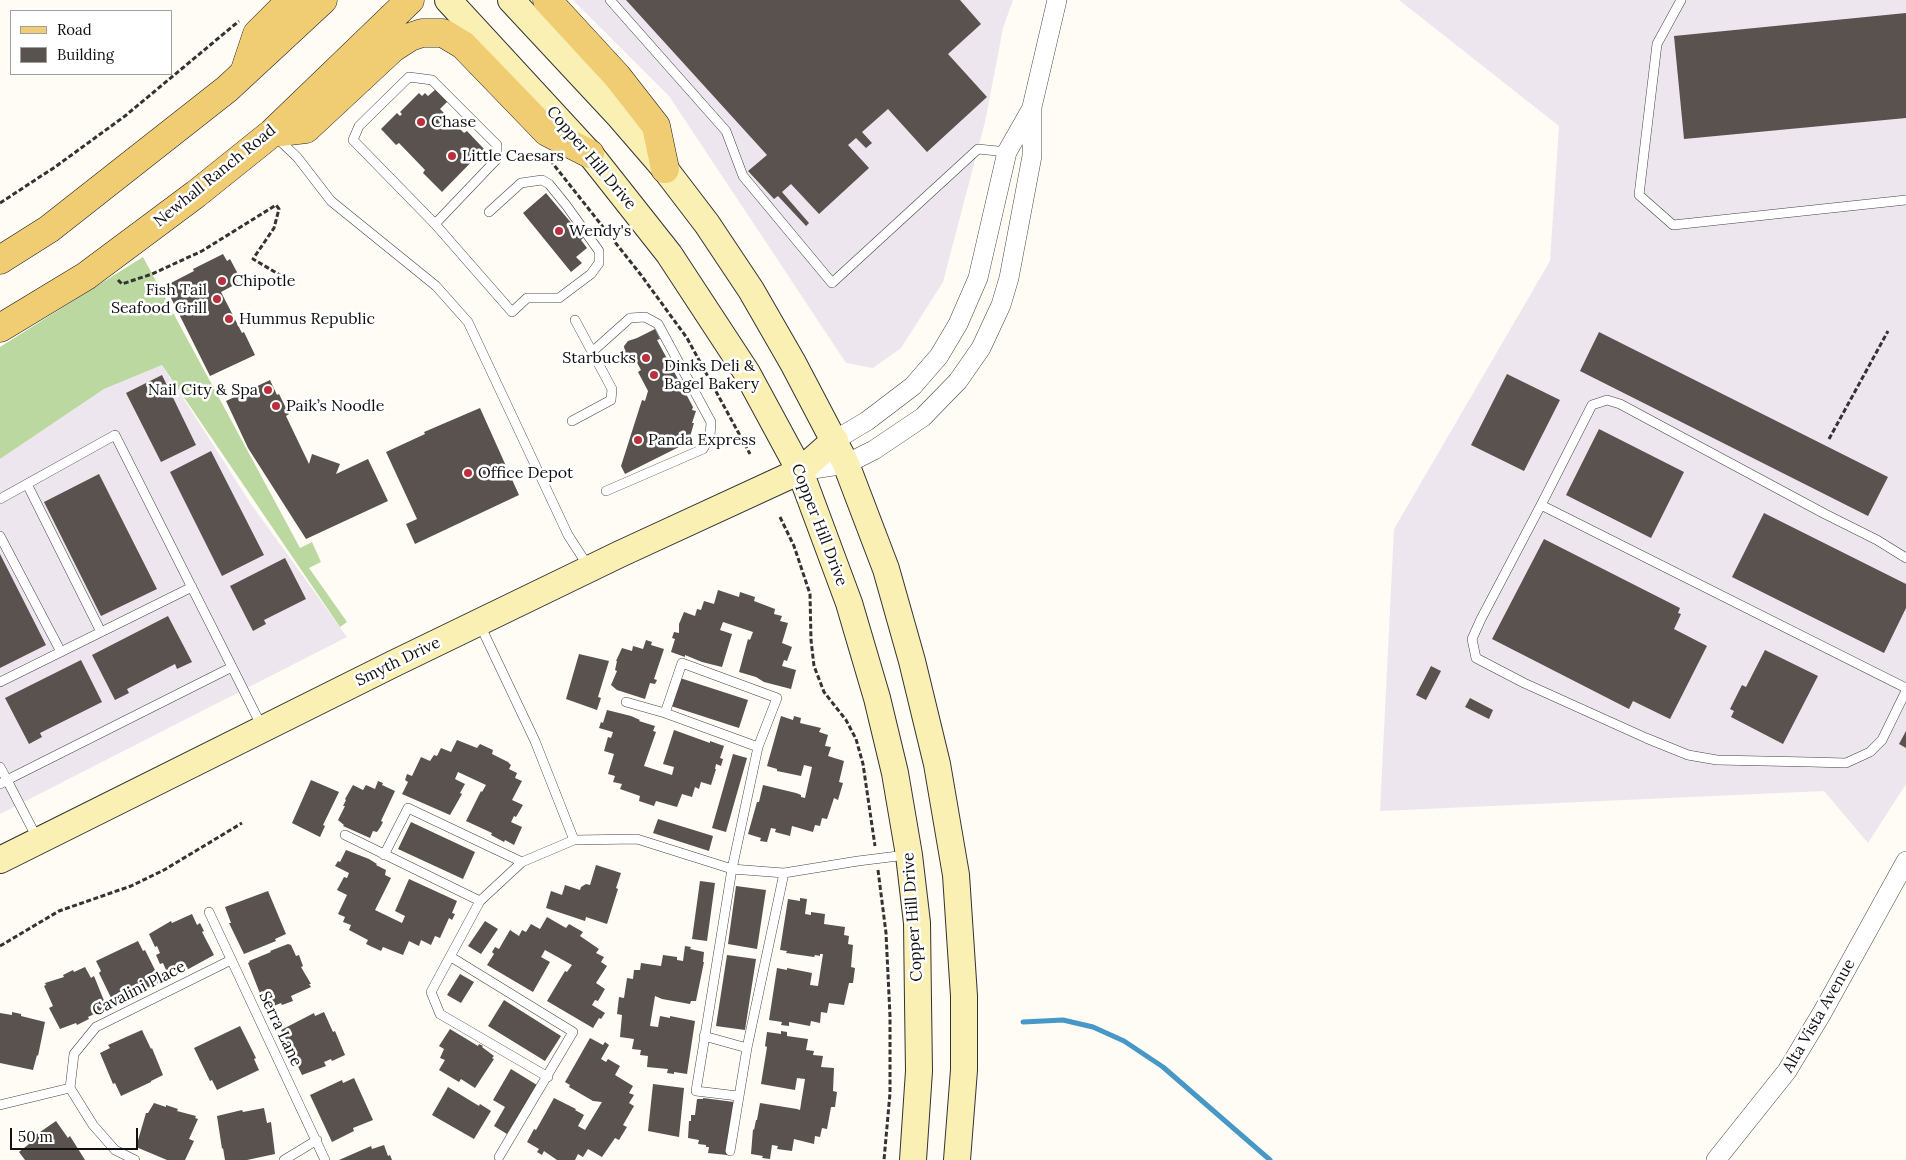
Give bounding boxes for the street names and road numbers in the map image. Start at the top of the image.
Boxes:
street label: Copper Hill Drive [542,102,640,214]
street label: Newhall Ranch Road [150,121,280,231]
street label: Copper Hill Drive [787,461,851,589]
street label: Smyth Drive [353,633,443,691]
street label: Copper Hill Drive [899,852,927,982]
street label: Alta Vista Avenue [1779,956,1859,1076]
street label: Cavalini Place [89,957,189,1021]
street label: Serra Lane [254,989,306,1069]

